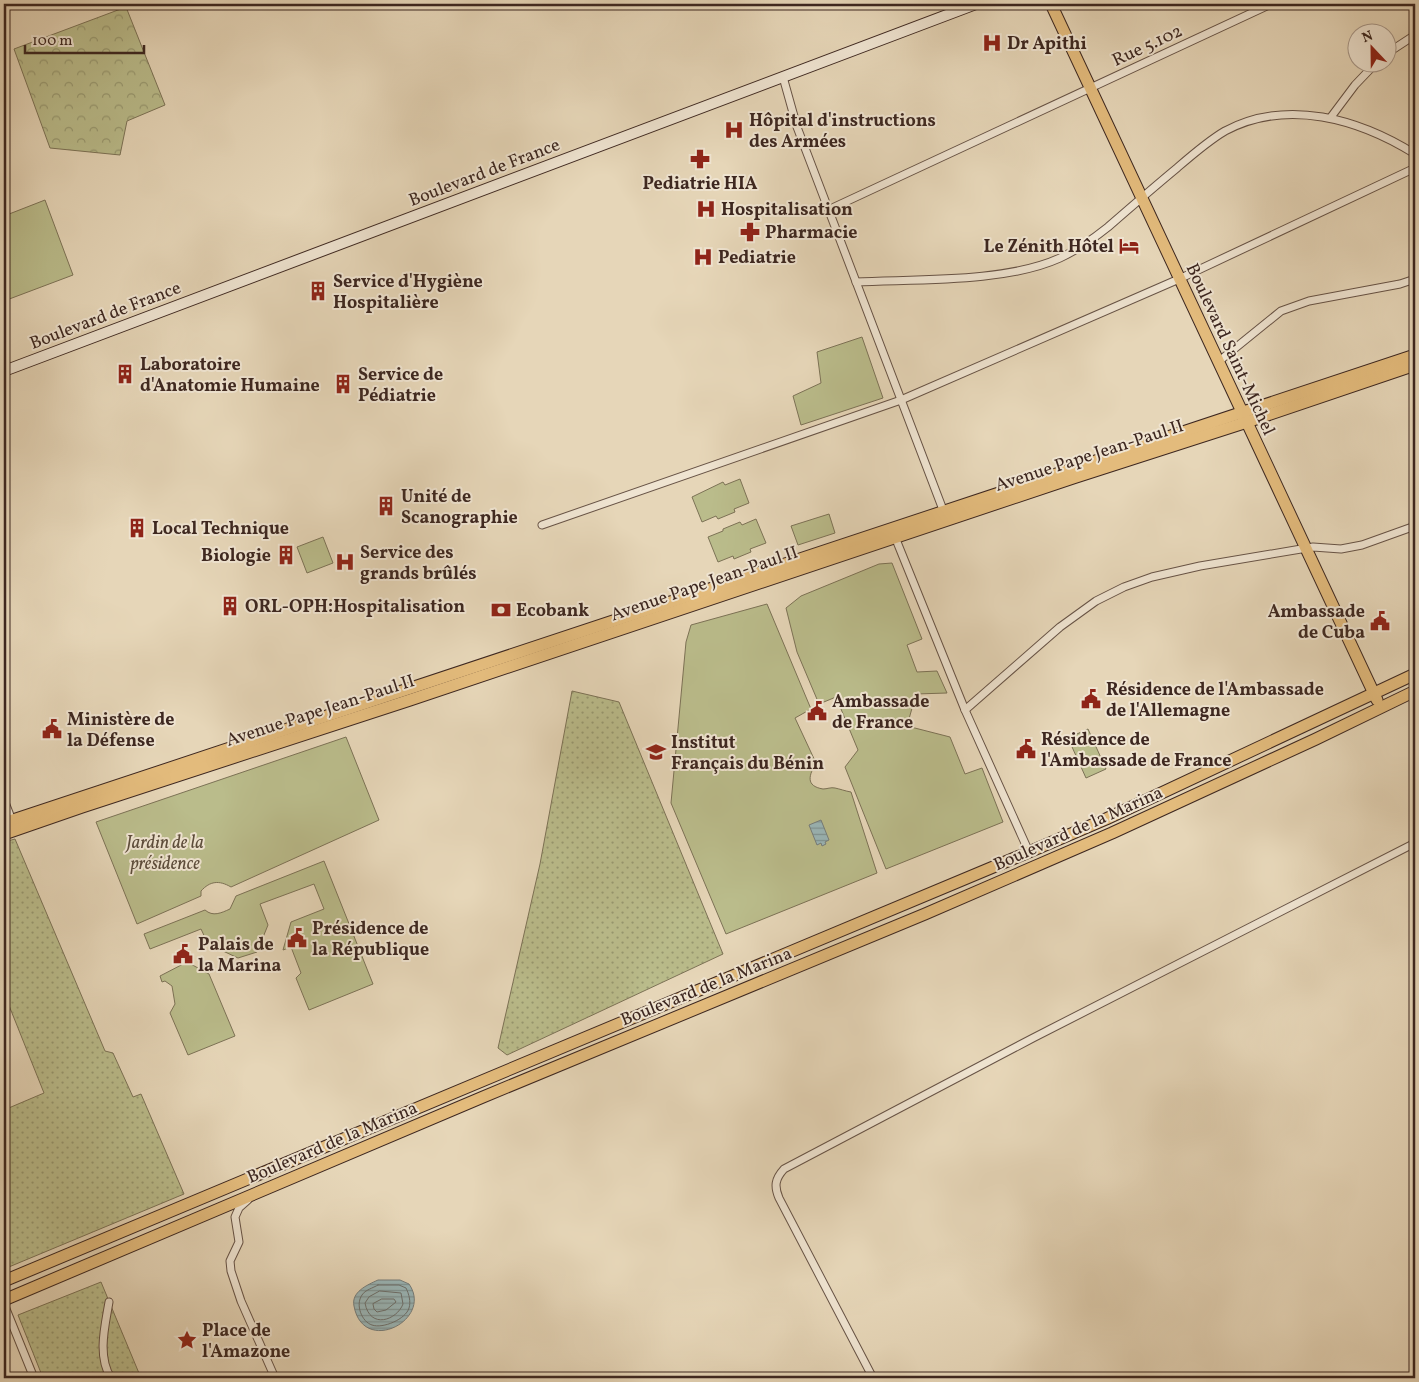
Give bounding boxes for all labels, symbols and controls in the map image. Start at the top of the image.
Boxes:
street label: Rue 5.102 [1108,19,1187,74]
scale bar [25,22,144,54]
north arrow [1346,22,1396,72]
text: N [1359,27,1376,48]
text: 100 m [32,31,72,52]
hospital icon: Dr Apithi [981,32,1003,54]
place label: Dr Apithi [1007,32,1087,57]
place label: Hôpital d'instructions des Armées [749,109,936,155]
hospital icon: Hôpital d'instructions des Armées [723,119,745,141]
street label: Boulevard de France [405,133,564,214]
pharmacy icon: Pediatrie HIA [689,148,711,170]
place label: Pediatrie HIA [642,172,758,197]
hospital icon: Hospitalisation [695,198,717,220]
place label: Hospitalisation [721,198,853,223]
pharmacy icon: Pharmacie [739,221,761,243]
place label: Pharmacie [765,221,858,246]
place label: Le Zénith Hôtel [984,235,1114,260]
hotel icon: Le Zénith Hôtel [1118,235,1140,257]
hospital icon: Pediatrie [692,246,714,268]
place label: Pediatrie [718,246,796,271]
street label: Boulevard Saint-Michel [1179,260,1280,440]
place label: Service d'Hygiène Hospitalière [333,270,483,316]
street label: Boulevard de France [26,276,185,357]
building icon: Service d'Hygiène Hospitalière [307,280,329,302]
place label: Laboratoire d'Anatomie Humaine [140,353,320,399]
building icon: Laboratoire d'Anatomie Humaine [114,363,136,385]
place label: Service de Pédiatrie [358,363,443,409]
building icon: Service de Pédiatrie [332,373,354,395]
street label: Avenue Pape Jean-Paul II [992,414,1187,499]
place label: Unité de Scanographie [401,485,518,531]
building icon: Unité de Scanographie [375,495,397,517]
building icon: Local Technique [126,517,148,539]
place label: Local Technique [152,517,289,542]
place label: Service des grands brûlés [360,541,477,587]
street label: Avenue Pape Jean-Paul II [607,541,802,628]
place label: Biologie [201,544,271,569]
building icon: Biologie [275,544,297,566]
hospital icon: Service des grands brûlés [334,551,356,573]
building icon: ORL-OPH:Hospitalisation [219,595,241,617]
place label: ORL-OPH:Hospitalisation [245,595,465,620]
bank icon: Ecobank [490,599,512,621]
place label: Ecobank [516,599,589,624]
place label: Ambassade de Cuba [1268,600,1365,646]
public building icon: Ambassade de Cuba [1369,610,1391,632]
street label: Avenue Pape Jean-Paul II [223,669,418,754]
place label: Résidence de l'Ambassade de l'Allemagne [1106,678,1324,724]
public building icon: Résidence de l'Ambassade de l'Allemagne [1080,688,1102,710]
place label: Ambassade de France [832,690,929,736]
public building icon: Ambassade de France [806,700,828,722]
place label: Ministère de la Défense [67,708,174,754]
public building icon: Ministère de la Défense [41,718,63,740]
place label: Résidence de l'Ambassade de France [1041,728,1231,774]
place label: Institut Français du Bénin [671,731,824,777]
public building icon: Résidence de l'Ambassade de France [1015,738,1037,760]
school or university icon: Institut Français du Bénin [645,741,667,763]
street label: Boulevard de la Marina [990,781,1167,878]
park label: Jardin de la présidence [124,831,204,877]
place label: Présidence de la République [312,917,429,963]
public building icon: Présidence de la République [286,927,308,949]
place label: Palais de la Marina [198,933,282,979]
street label: Boulevard de la Marina [617,942,796,1033]
public building icon: Palais de la Marina [172,943,194,965]
street label: Boulevard de la Marina [243,1096,422,1191]
place label: Place de l'Amazone [202,1319,290,1365]
place icon: Place de l'Amazone [176,1329,198,1351]

